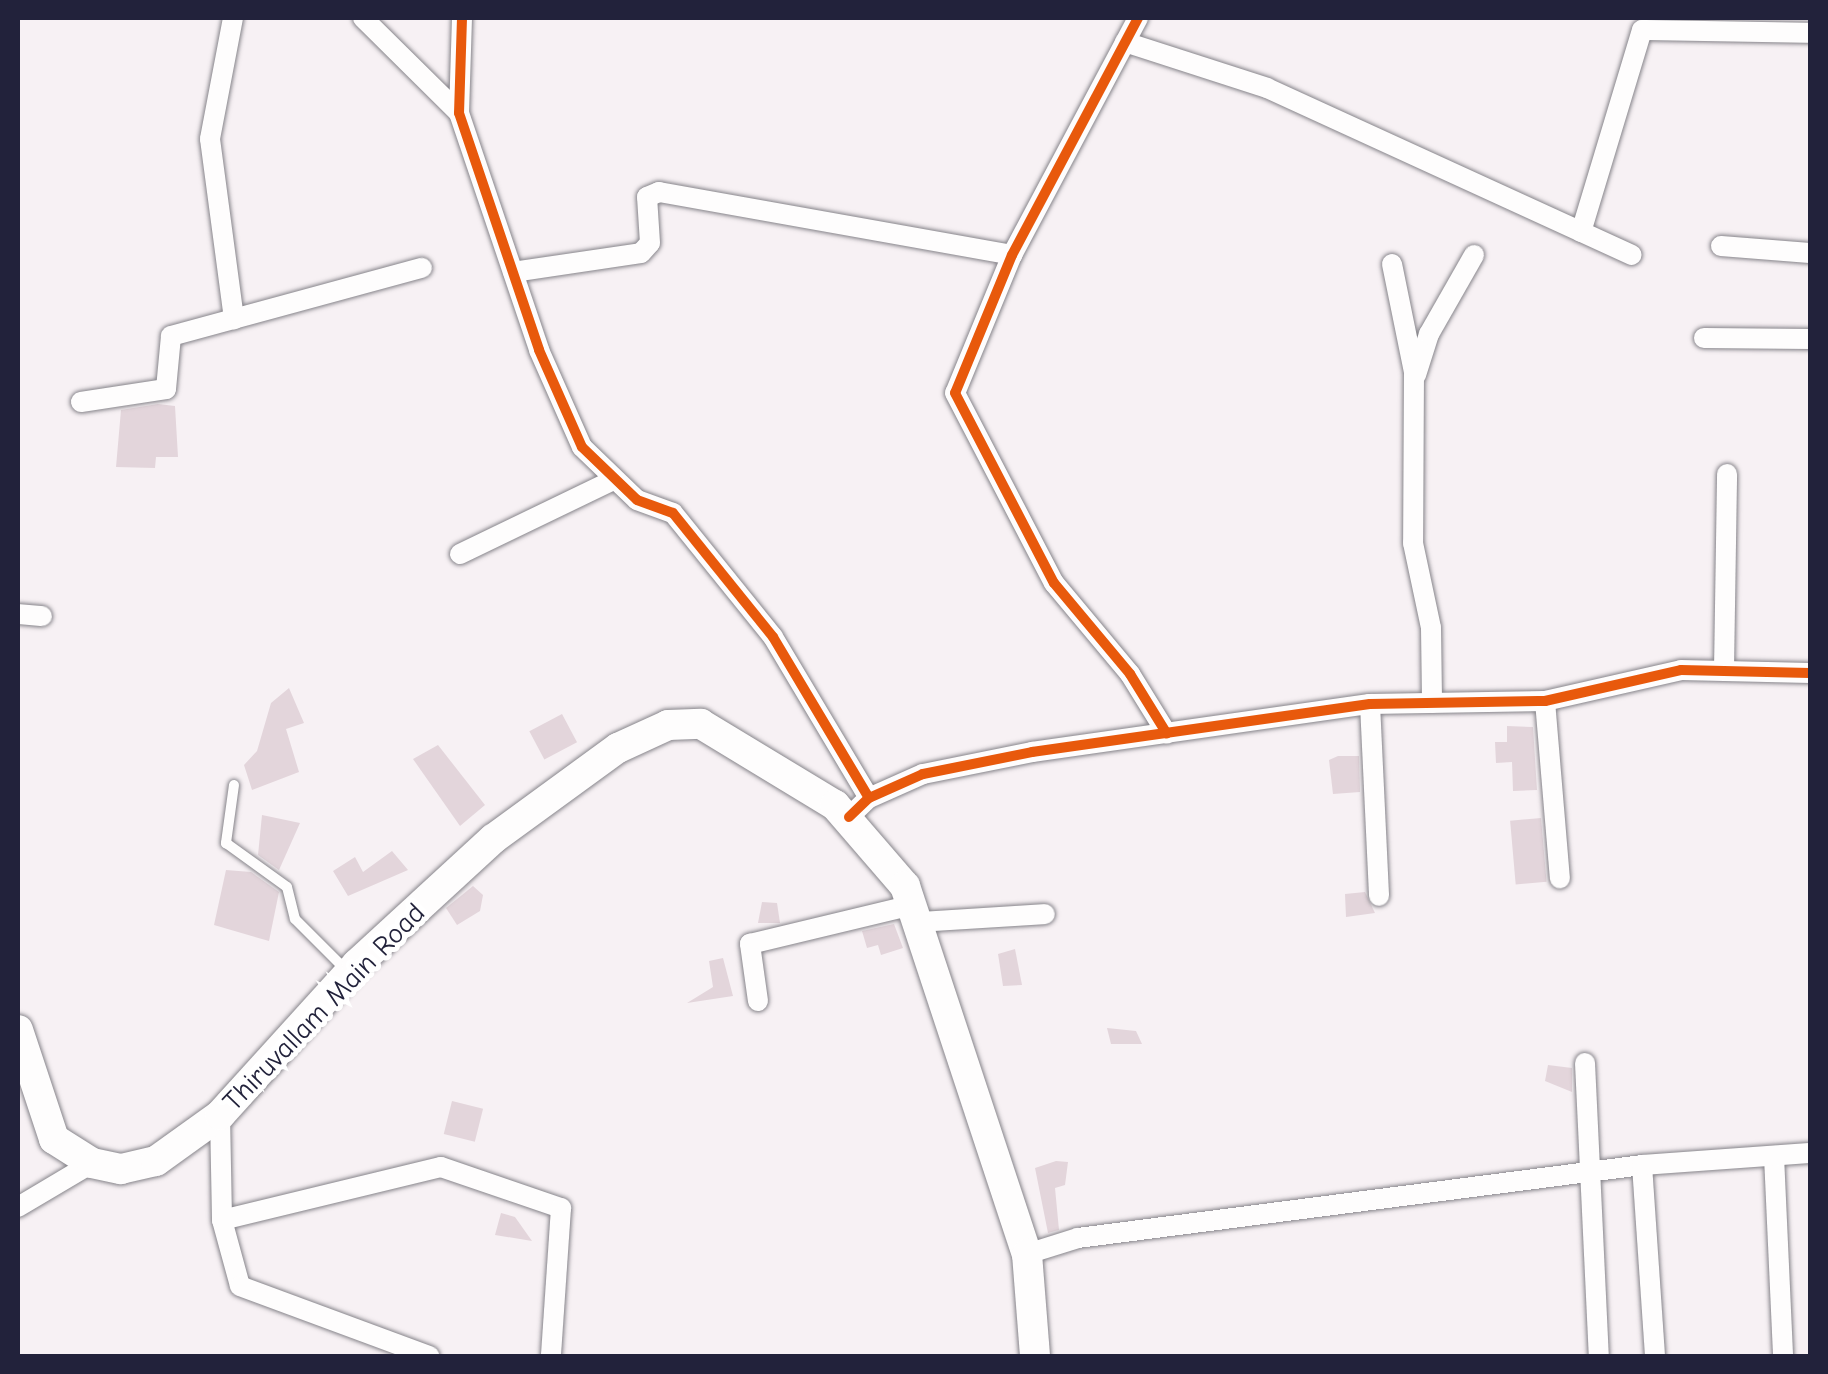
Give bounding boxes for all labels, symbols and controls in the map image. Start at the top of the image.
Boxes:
street label: Thiruvallam Main Road [216,896,432,1118]

